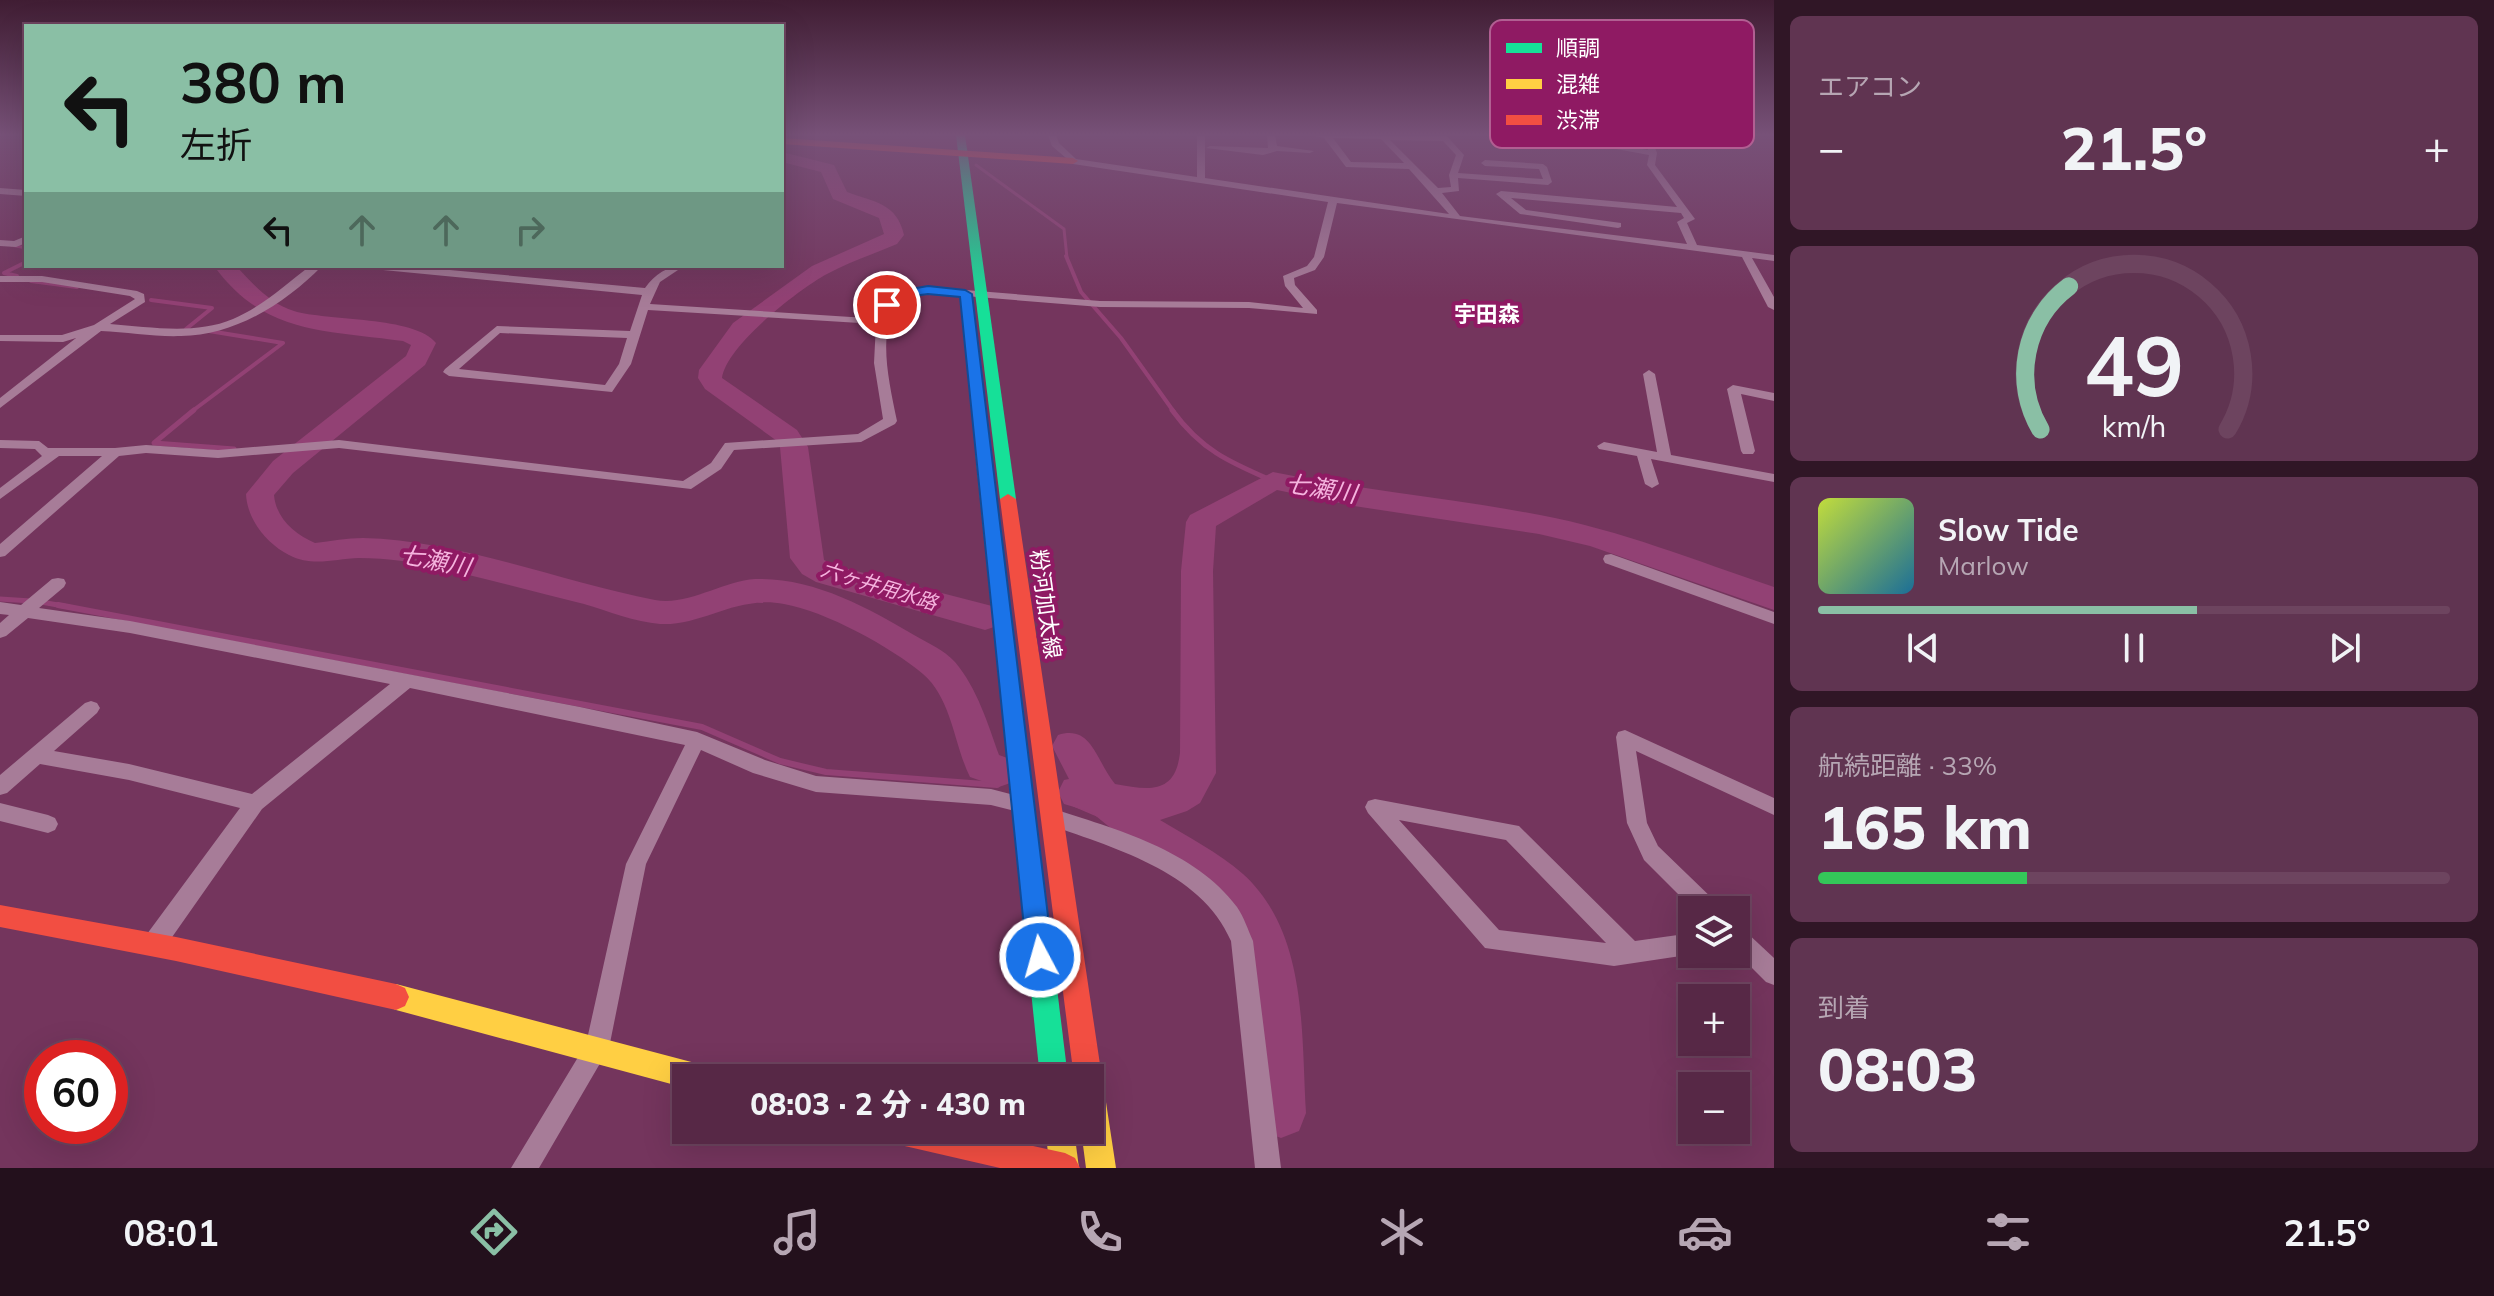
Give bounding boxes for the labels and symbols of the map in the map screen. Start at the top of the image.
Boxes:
legend [1490,20,1754,148]
text: 順調 [1556,34,1600,62]
text: 混雑 [1556,70,1600,98]
text: 渋滞 [1556,106,1600,134]
pin [853,271,921,339]
district label: 宇田森 [1454,300,1520,328]
water label: 七瀬川 [1283,468,1362,509]
water label: 七瀬川 [397,538,476,582]
street label: 粉河加太線 [1024,548,1068,660]
water label: 六ヶ井用水路 [818,556,942,616]
position arrow [998,915,1082,999]
speed limit sign: 60 [24,1040,128,1144]

